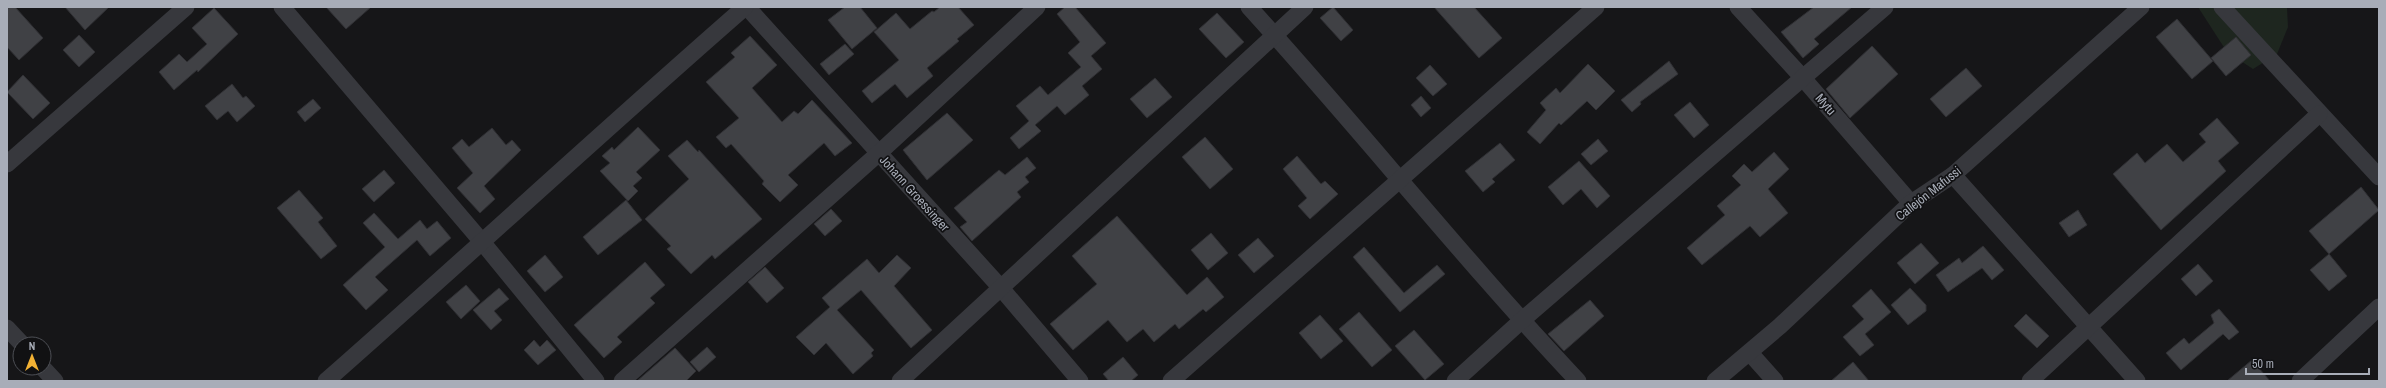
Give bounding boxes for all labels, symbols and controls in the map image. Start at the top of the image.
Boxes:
street label: Mytu [1812,90,1840,119]
street label: Johann Groessinger [876,152,954,235]
street label: Callejón Mafussi [1892,162,1965,224]
north arrow [12,336,52,376]
text: N [29,339,35,353]
scale bar [2246,350,2369,376]
text: 50 m [2252,356,2274,372]

